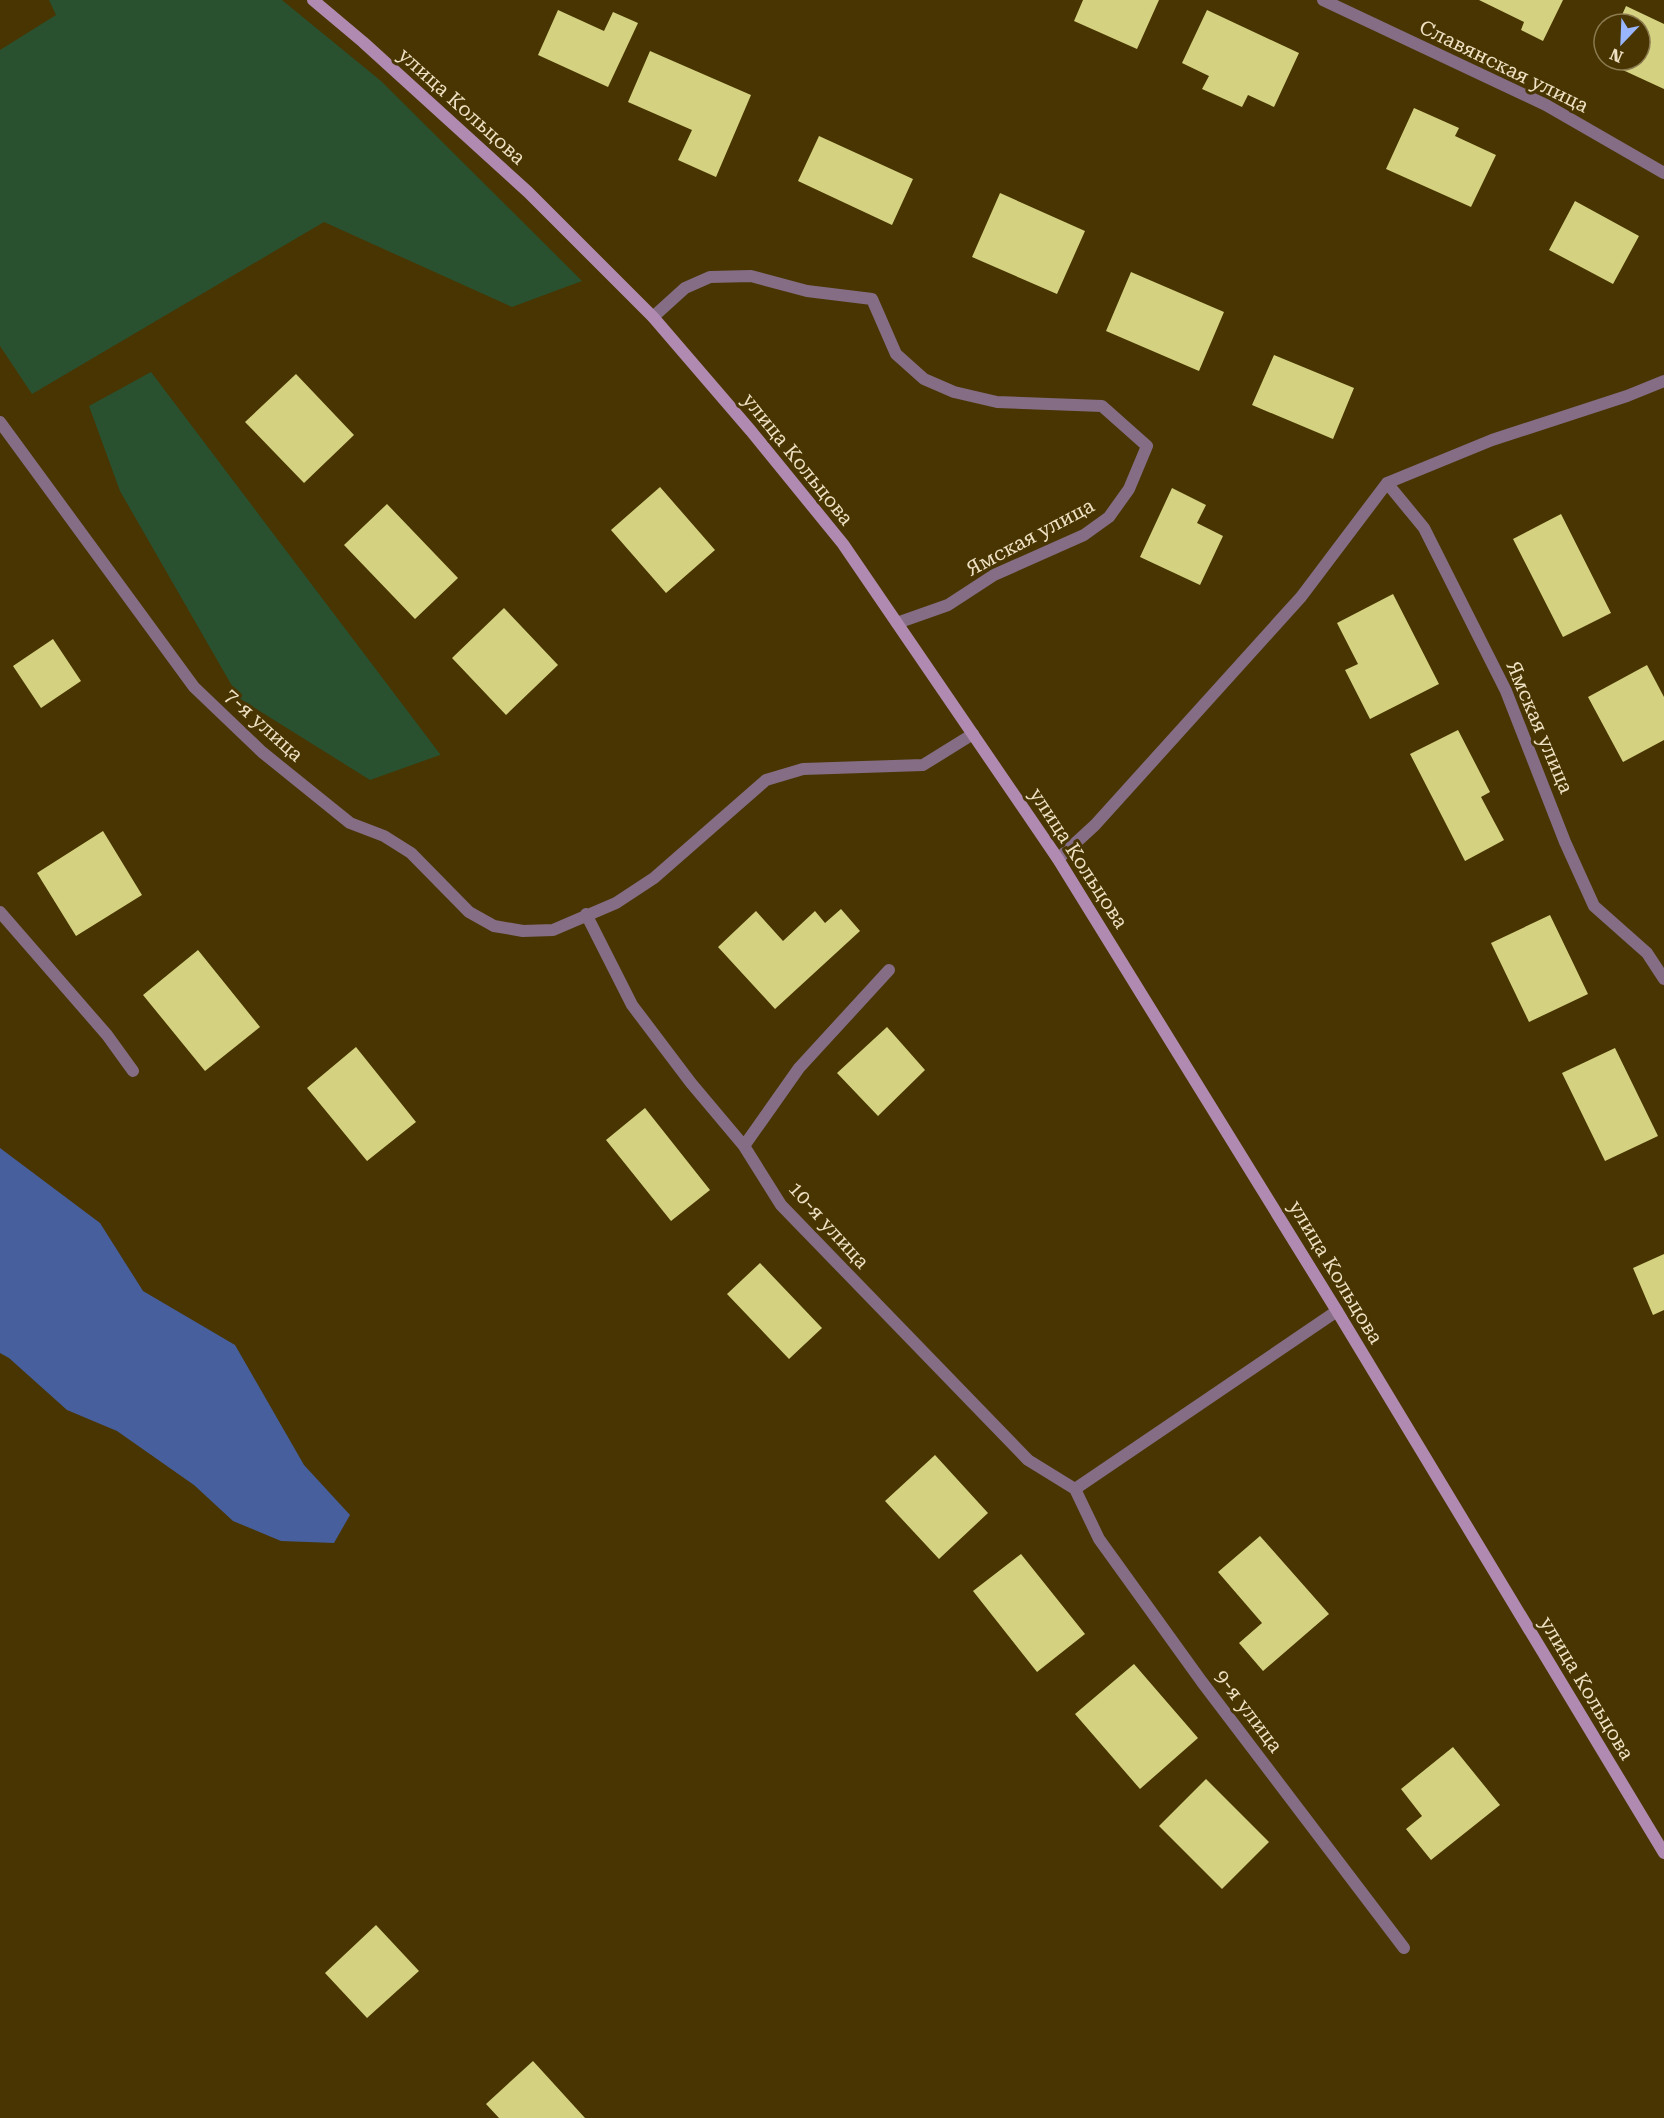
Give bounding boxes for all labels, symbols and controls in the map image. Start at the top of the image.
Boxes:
north arrow [1592,12,1652,72]
street label: Славянская улица [1415,15,1593,117]
street label: улица Кольцова [393,43,531,170]
text: N [1607,44,1626,67]
street label: улица Кольцова [737,388,859,530]
street label: Ямская улица [962,493,1098,581]
street label: Ямская улица [1501,657,1579,797]
street label: 7-я улица [220,683,308,767]
street label: улица Кольцова [1025,783,1134,933]
street label: 10-я улица [784,1177,874,1274]
street label: улица Кольцова [1284,1196,1388,1348]
street label: улица Кольцова [1535,1612,1639,1764]
street label: 9-я улица [1210,1665,1288,1757]

